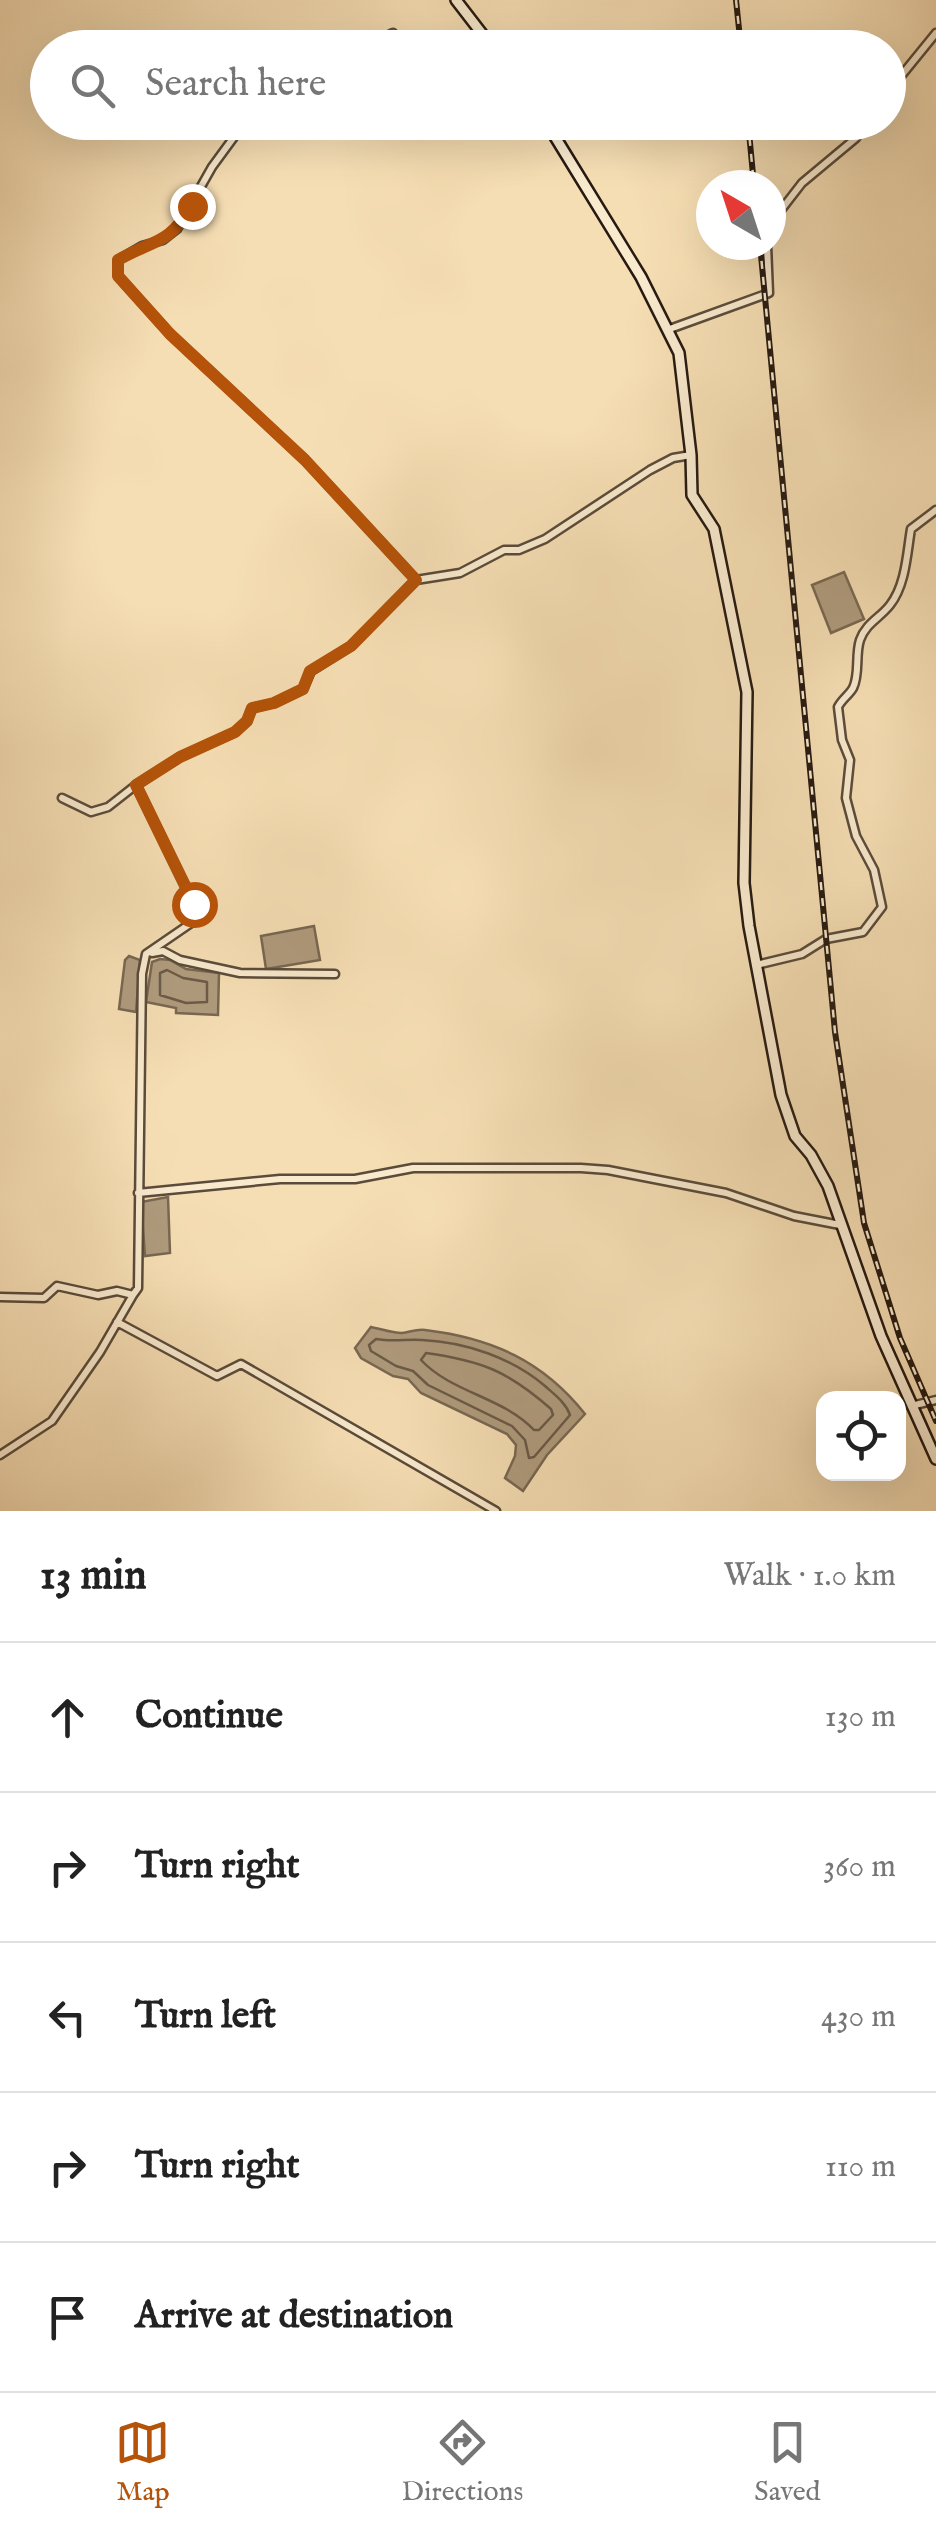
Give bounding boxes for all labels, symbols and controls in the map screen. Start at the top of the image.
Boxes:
search box [30,30,906,140]
icon: search [65,58,120,113]
text: Search here [145,61,326,109]
north arrow [696,170,786,260]
route end [170,184,216,230]
route start [172,882,218,928]
map controls [816,1391,906,1481]
button: locate [816,1391,906,1481]
text: 13 min [40,1550,147,1603]
text: Walk · 1.0 km [723,1556,896,1597]
icon: ahead [40,1690,95,1745]
text: Continue [135,1693,283,1741]
text: 130 m [825,1697,896,1738]
icon: right [40,1840,95,1895]
text: Turn right [135,1843,299,1891]
text: 360 m [823,1847,896,1888]
icon: left [40,1990,95,2045]
text: Turn left [135,1993,276,2041]
text: 430 m [821,1997,896,2038]
icon: right [40,2140,95,2195]
text: Turn right [135,2143,299,2191]
text: 110 m [825,2147,896,2188]
icon: arrive [40,2290,95,2345]
text: Arrive at destination [135,2293,453,2341]
tab: Map [115,2415,170,2510]
tab: Directions [401,2415,523,2510]
tab: Saved [754,2415,821,2510]

